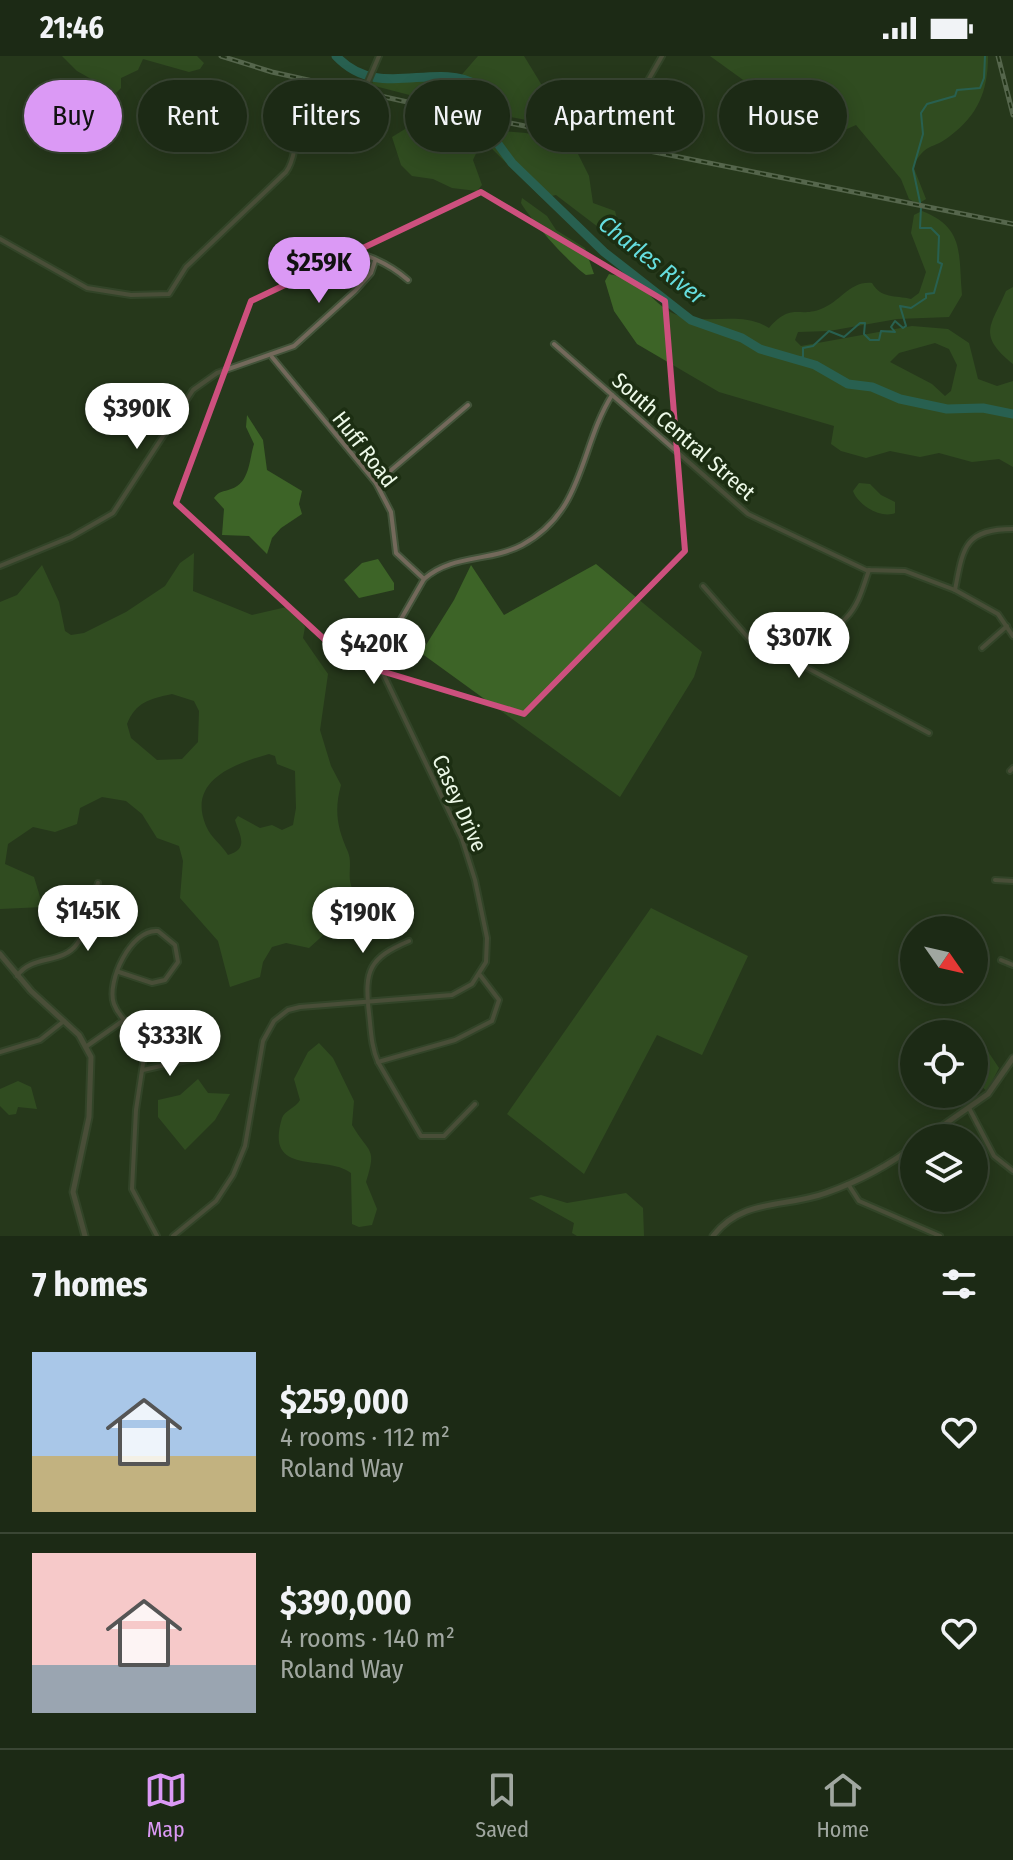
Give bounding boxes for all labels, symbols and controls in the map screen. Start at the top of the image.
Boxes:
text: 21:46 [40,10,104,46]
chip: Buy [24,80,122,152]
chip: Rent [138,80,247,152]
chip: Filters [263,80,389,152]
chip: New [405,80,510,152]
chip: Apartment [526,80,703,152]
chip: House [719,80,847,152]
water label: Charles River [593,210,711,311]
pin: $259K [263,237,375,305]
text: $259K [286,247,352,278]
street label: South Central Street [607,367,761,506]
pin: $390K [81,383,193,451]
text: $390K [103,393,171,424]
street label: Huff Road [327,406,403,493]
pin: $307K [743,612,855,680]
pin: $420K [318,618,430,686]
text: $307K [766,622,832,653]
text: $420K [340,628,408,659]
street label: Casey Drive [426,751,493,856]
pin: $145K [32,885,144,953]
pin: $190K [307,887,419,955]
text: $145K [56,895,120,926]
text: $190K [330,897,396,928]
north arrow [900,916,988,1004]
map controls [900,916,988,1212]
pin: $333K [114,1010,226,1078]
text: $333K [138,1020,202,1051]
button: locate [900,1020,988,1108]
button: layers [900,1124,988,1212]
icon: filters [937,1262,981,1306]
text: 7 homes [32,1264,148,1305]
text: $259,000 [280,1381,409,1422]
icon: home [96,1384,192,1480]
icon: heart [937,1410,981,1454]
text: 4 rooms · 112 m² [280,1422,450,1453]
text: Roland Way [280,1453,403,1484]
text: $390,000 [280,1582,412,1623]
icon: home [96,1585,192,1681]
icon: heart [937,1611,981,1655]
text: 4 rooms · 140 m² [280,1623,455,1654]
text: Roland Way [280,1654,403,1685]
tab: Map [144,1768,188,1843]
tab: Saved [475,1768,529,1843]
tab: Home [817,1768,869,1843]

